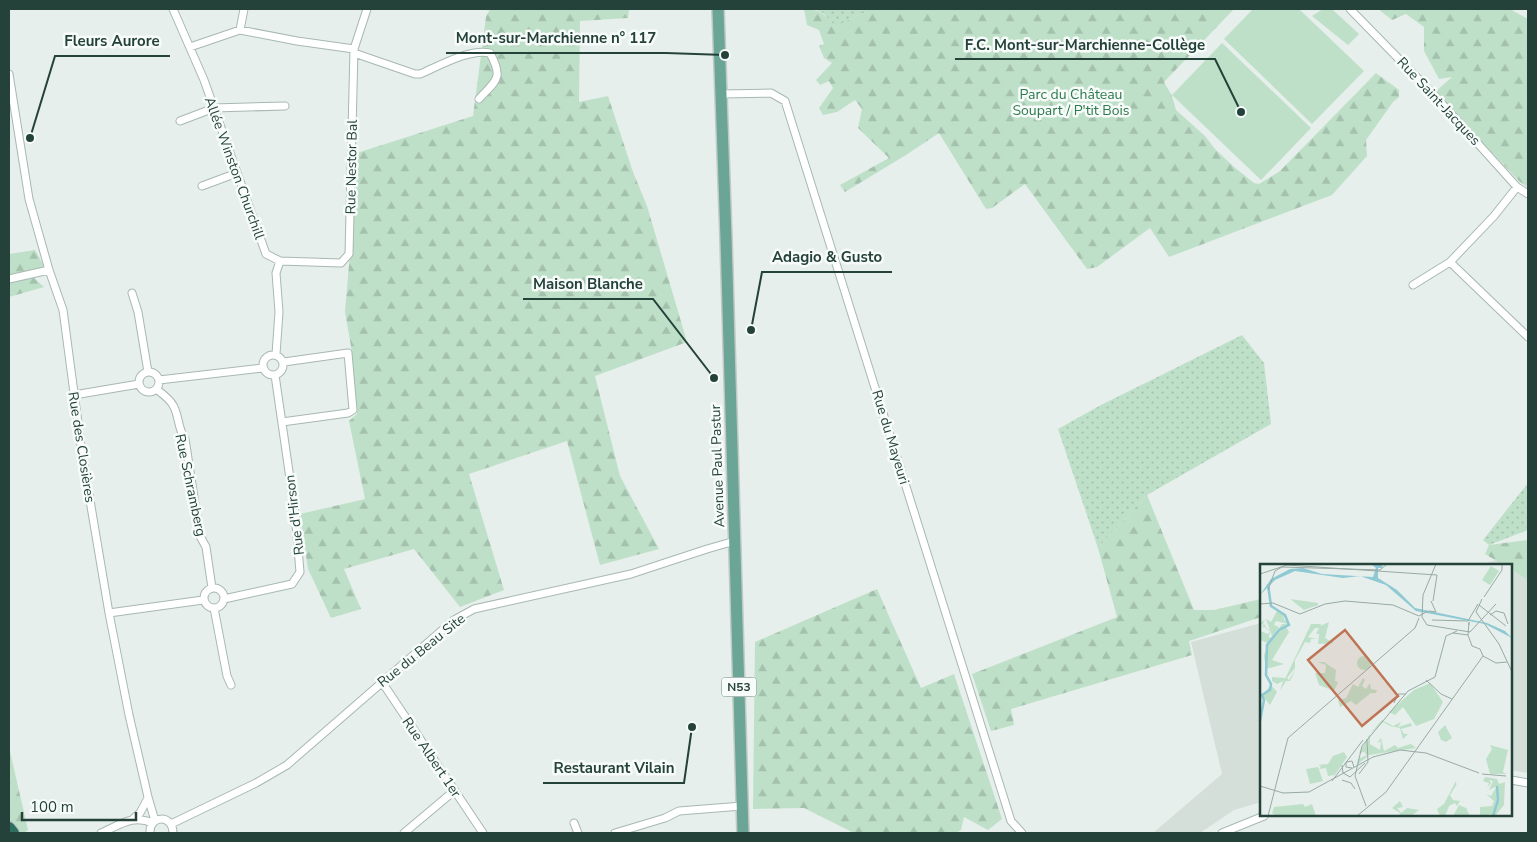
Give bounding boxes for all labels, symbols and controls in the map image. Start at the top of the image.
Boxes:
callout: Mont-sur-Marchienne n° 117 [446,23,666,53]
callout: Fleurs Aurore [55,26,170,56]
text: Mont-sur-Marchienne n° 117 [456,28,656,48]
callout: F.C. Mont-sur-Marchienne-Collège [955,29,1215,59]
text: Fleurs Aurore [64,31,160,51]
text: F.C. Mont-sur-Marchienne-Collège [965,35,1205,55]
street label: Rue Saint-Jacques [1393,53,1485,150]
park label: Parc du Château Soupart / P'tit Bois [1012,85,1130,120]
street label: Allée Winston Churchill [200,94,269,243]
street label: Rue Nestor Bal [341,119,362,215]
callout: Adagio & Gusto [762,242,892,272]
text: Adagio & Gusto [772,247,882,267]
callout: Maison Blanche [523,269,653,299]
text: Maison Blanche [533,274,643,294]
street label: Rue du Mayeuri [867,388,914,487]
street label: Rue des Closières [63,390,100,504]
street label: Avenue Paul Pastur [706,404,729,528]
street label: Rue Schramberg [170,432,211,538]
street label: Rue d'Hirson [280,474,309,556]
inset map [1260,564,1512,817]
street label: Rue du Beau Site [373,609,469,692]
road number: N53 [722,678,756,696]
street label: Rue Albert 1er [398,713,465,801]
callout: Restaurant Vilain [543,753,684,783]
text: Restaurant Vilain [554,758,674,778]
scale bar [22,790,136,822]
text: 100 m [30,797,74,817]

